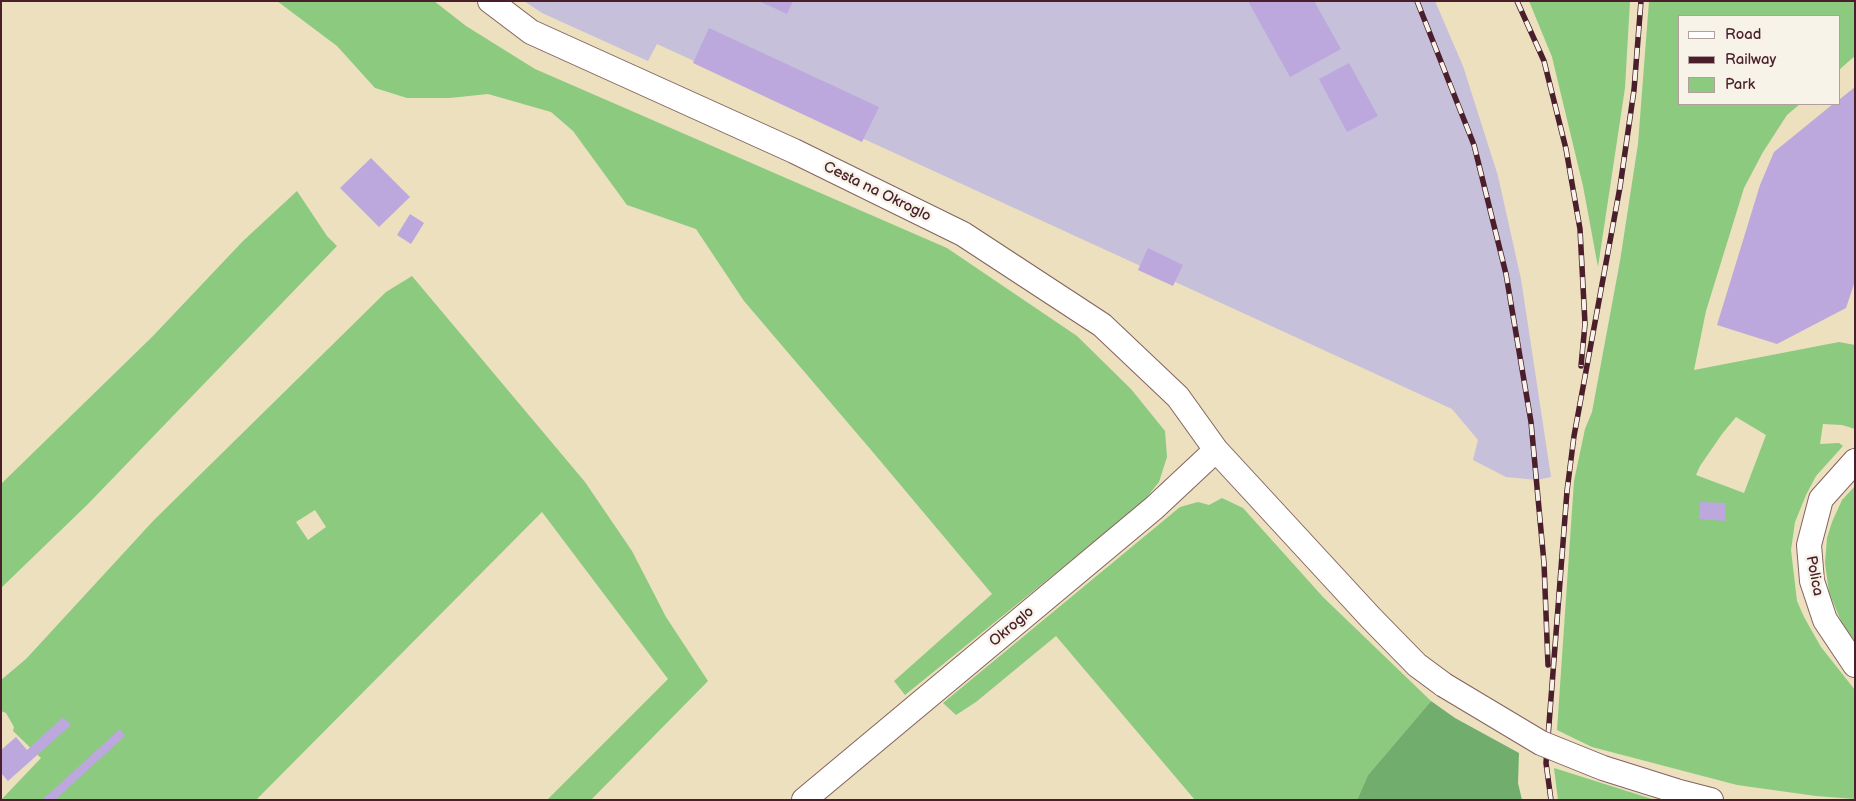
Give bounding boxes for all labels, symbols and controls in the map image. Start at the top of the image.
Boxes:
legend [1678,15,1841,105]
text: Road [1725,25,1761,44]
text: Railway [1725,50,1776,69]
text: Park [1725,75,1755,94]
street label: Cesta na Okroglo [820,158,934,226]
street label: Polica [1801,554,1827,598]
street label: Okroglo [986,603,1038,651]

